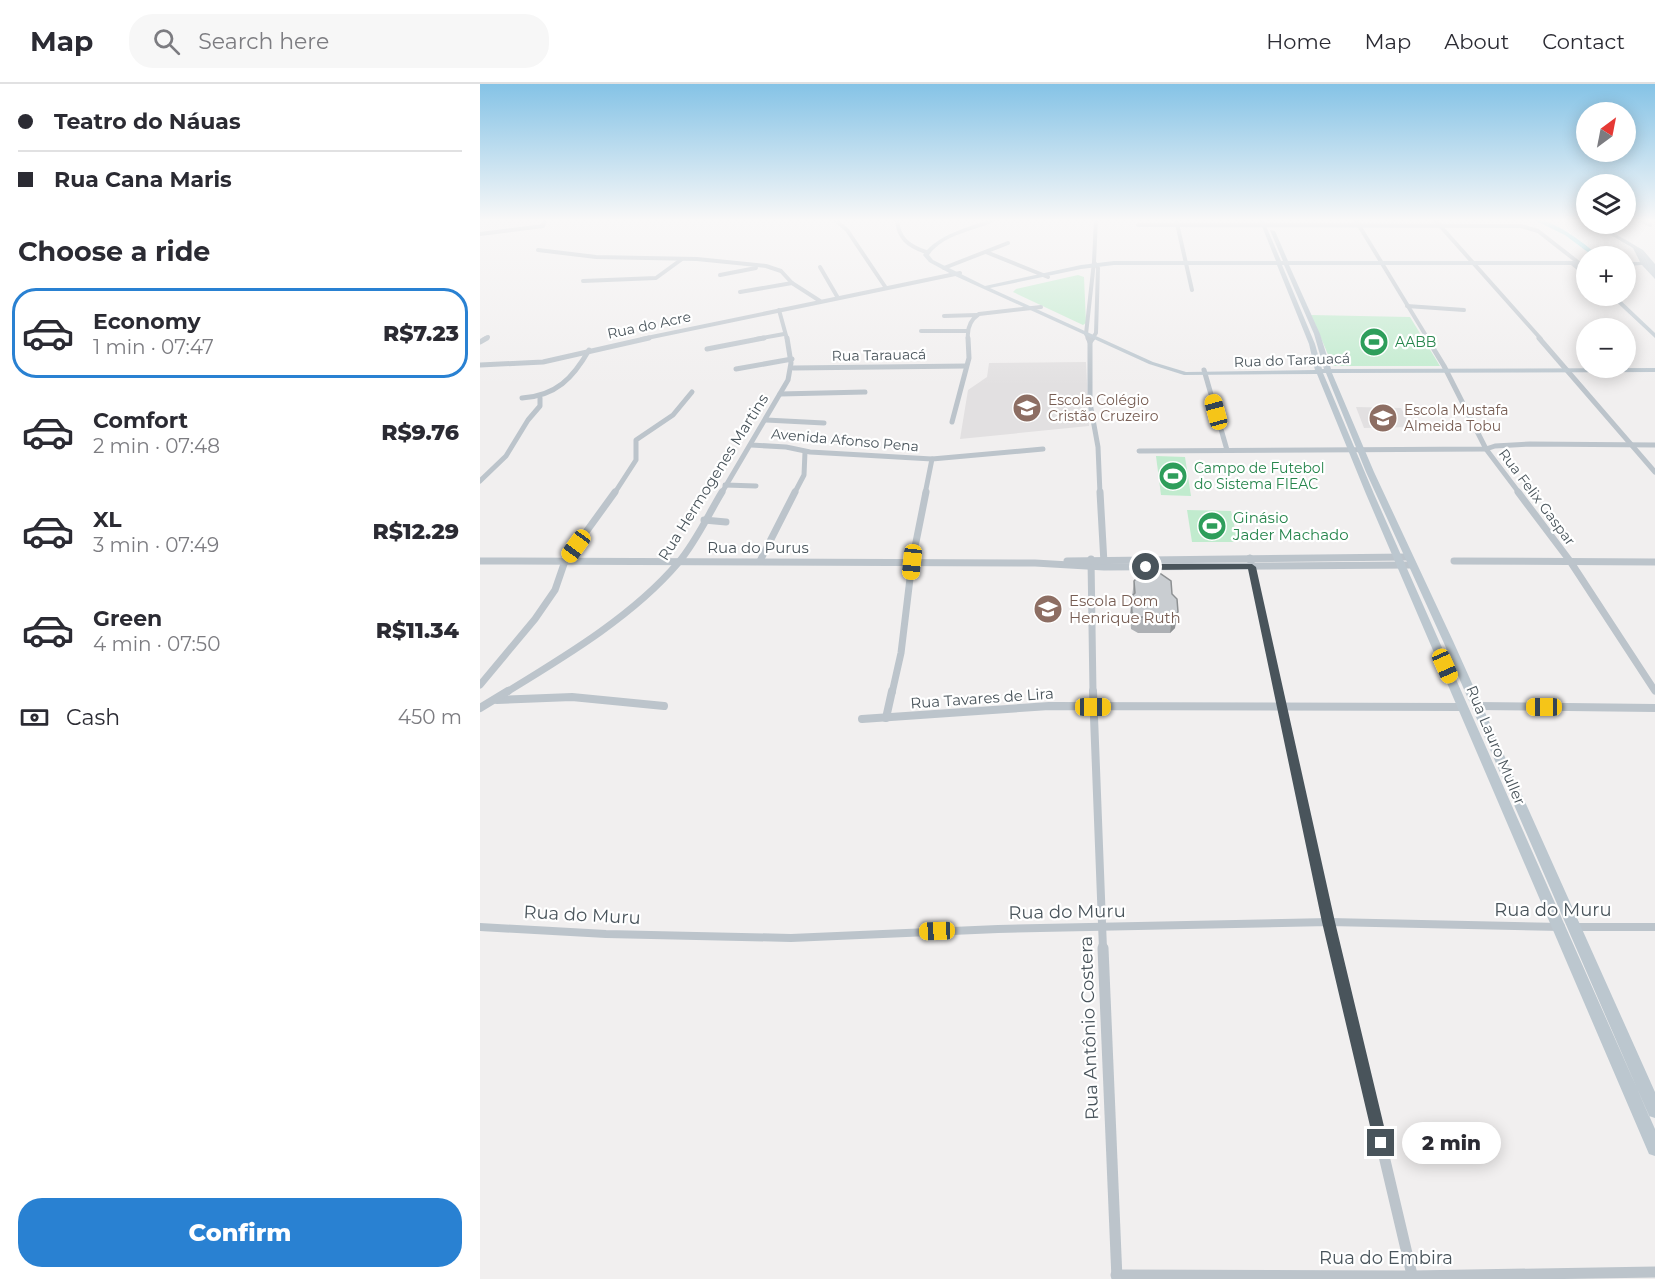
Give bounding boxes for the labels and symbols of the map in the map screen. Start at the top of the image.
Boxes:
north arrow [1576,102,1636,162]
street label: Rua do Acre [605,307,693,343]
sports icon: AABB [1358,326,1390,358]
place label: AABB [1395,333,1436,351]
street label: Rua Tarauacá [832,345,926,365]
street label: Rua do Tarauacá [1234,349,1350,371]
street label: Rua Hermogenes Martins [654,390,772,564]
place label: Escola Colégio Cristão Cruzeiro [1048,391,1159,425]
school or university icon: Escola Colégio Cristão Cruzeiro [1011,392,1043,424]
car [1203,392,1229,432]
place label: Escola Mustafa Almeida Tobu [1404,401,1508,435]
school or university icon: Escola Mustafa Almeida Tobu [1367,402,1399,434]
street label: Avenida Afonso Pena [770,425,920,455]
street label: Rua Felix Gaspar [1495,445,1579,549]
place label: Campo de Futebol do Sistema FIEAC [1194,459,1324,493]
sports icon: Campo de Futebol do Sistema FIEAC [1157,460,1189,492]
place label: Ginásio Jader Machado [1232,508,1349,544]
sports icon: Ginásio Jader Machado [1196,510,1228,542]
car [558,526,594,566]
street label: Rua do Purus [707,538,809,557]
car [901,543,923,581]
route start [1132,553,1159,580]
place label: Escola Dom Henrique Ruth [1069,591,1181,627]
school or university icon: Escola Dom Henrique Ruth [1032,593,1064,625]
car [1429,646,1461,686]
street label: Rua Lauro Muller [1462,682,1530,808]
street label: Rua Tavares de Lira [910,684,1054,712]
car [1075,698,1111,716]
car [1526,698,1562,716]
street label: Rua do Muru [1494,899,1612,921]
street label: Rua do Muru [1008,900,1126,924]
street label: Rua do Muru [523,901,641,929]
car [919,921,955,941]
street label: Rua Antônio Costera [1075,936,1103,1120]
callout: 2 min [1402,1122,1501,1164]
route end [1367,1129,1394,1156]
street label: Rua do Embira [1319,1247,1453,1269]

